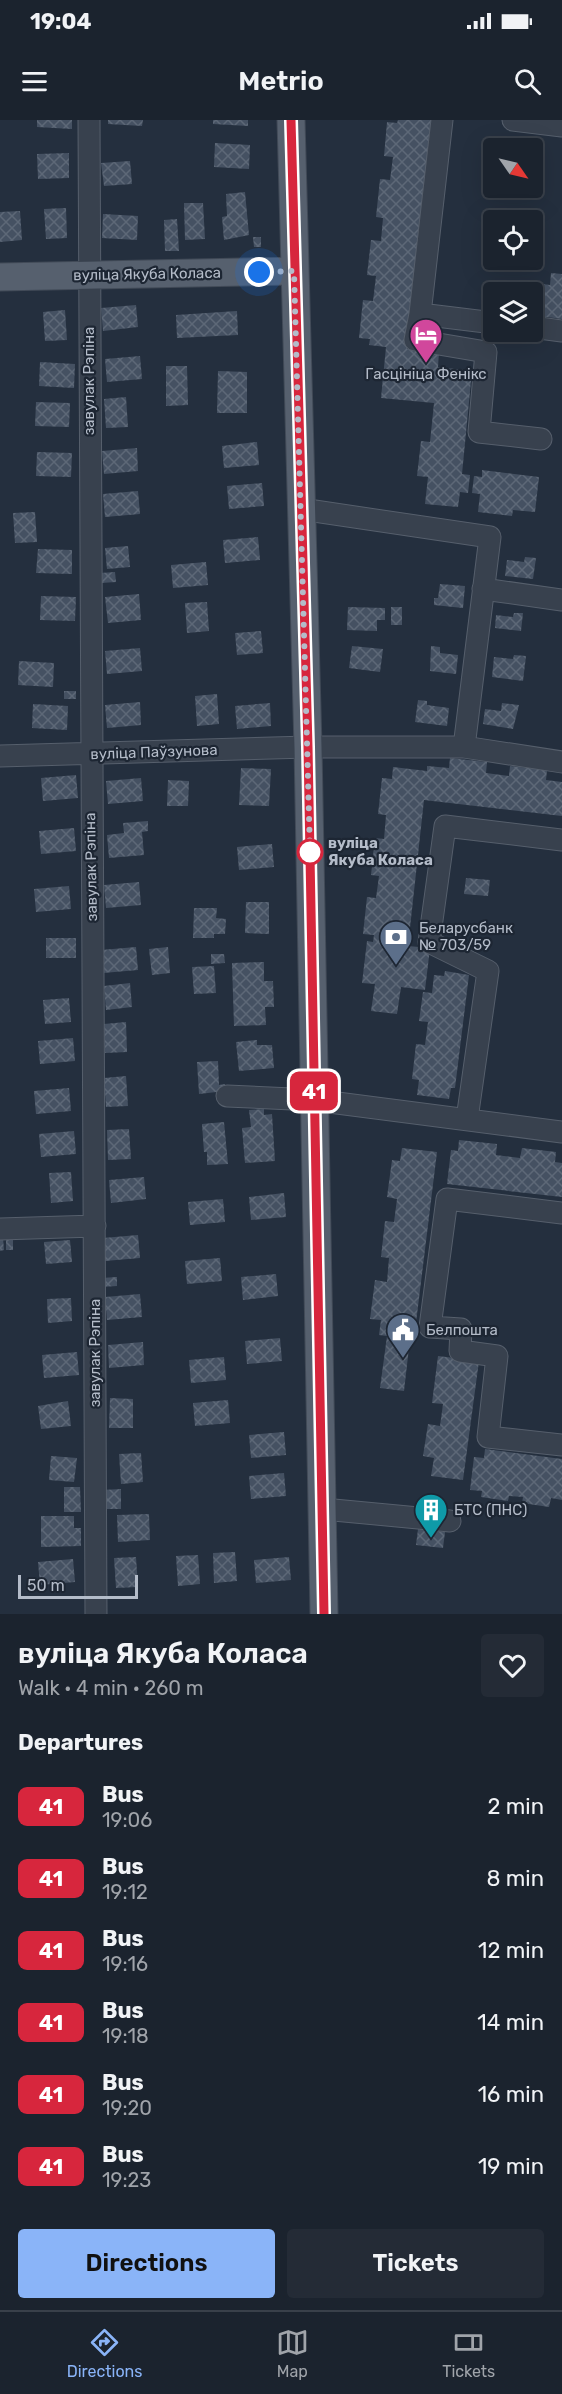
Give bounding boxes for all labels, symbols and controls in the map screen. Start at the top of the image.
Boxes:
text: 19:04 [30,8,91,35]
icon: menu [18,65,51,98]
text: Metrio [238,65,324,97]
icon: search [511,65,544,98]
north arrow [483,138,543,198]
map controls [483,138,543,342]
button: locate [483,210,543,270]
your location [244,257,274,287]
street label: вуліца Якуба Коласа [73,264,221,284]
button: layers [483,282,543,342]
hotel icon: Гасцініца Фенікс [408,317,444,364]
street label: завулак Рэпіна [80,327,98,435]
place label: Гасцініца Фенікс [365,365,487,383]
street label: вуліца Паўзунова [90,741,218,763]
street label: завулак Рэпіна [81,812,101,922]
place label: вуліца Якуба Коласа [328,834,433,869]
marker: вуліца Якуба Коласа [297,839,323,865]
bank icon: Беларусбанк № 703/59 [378,919,414,966]
place label: Беларусбанк № 703/59 [419,919,513,954]
line badge: 41 [287,1072,341,1110]
text: 41 [302,1079,326,1104]
street label: завулак Рэпіна [86,1299,104,1407]
public building icon: Белпошта [385,1312,421,1359]
place label: Белпошта [426,1321,498,1339]
building icon: БТС (ПНС) [413,1492,449,1539]
place label: БТС (ПНС) [454,1501,527,1519]
scale bar [18,1572,138,1600]
text: 50 m [27,1576,65,1595]
button: heart [481,1634,544,1697]
text: вуліца Якуба Коласа [18,1637,308,1670]
text: Walk · 4 min · 260 m [18,1676,204,1700]
text: Departures [18,1729,143,1756]
text: Bus [102,1781,144,1808]
text: 2 min [487,1793,544,1820]
text: 41 [39,1794,63,1819]
text: 19:06 [102,1808,152,1832]
text: Bus [102,1853,144,1880]
text: 8 min [486,1865,544,1892]
text: 41 [39,1866,63,1891]
text: 19:12 [102,1880,148,1904]
text: Bus [102,1925,144,1952]
text: 12 min [478,1937,544,1964]
text: 41 [39,1938,63,1963]
text: 19:16 [102,1952,148,1976]
text: Bus [102,1997,144,2024]
text: 14 min [477,2009,544,2036]
text: 41 [39,2010,63,2035]
text: 19:18 [102,2024,149,2048]
text: Bus [102,2069,144,2096]
text: 16 min [478,2081,544,2108]
text: 41 [39,2082,63,2107]
text: 19:20 [102,2096,152,2120]
text: Bus [102,2141,144,2168]
text: 19 min [478,2153,544,2180]
text: 41 [39,2154,63,2179]
text: 19:23 [102,2168,151,2192]
button: Directions [18,2229,275,2298]
button: Tickets [287,2229,544,2298]
tab: Directions [67,2326,142,2381]
tab: Map [276,2326,309,2381]
tab: Tickets [442,2326,495,2381]

